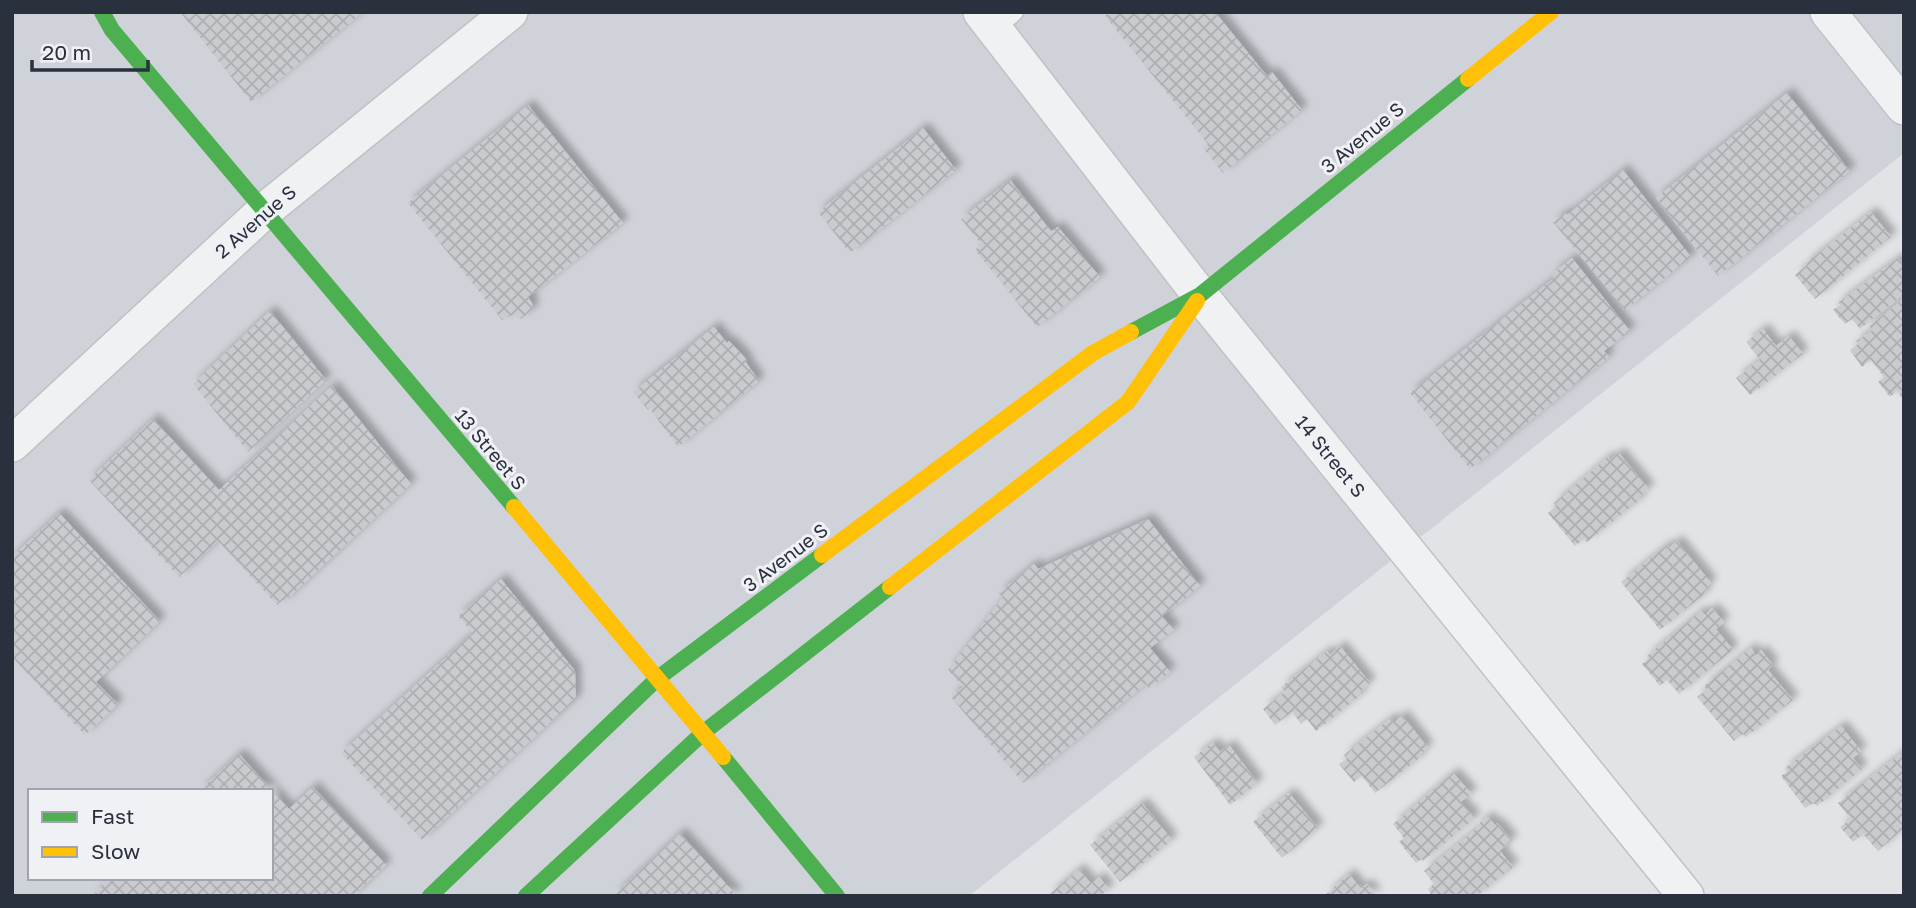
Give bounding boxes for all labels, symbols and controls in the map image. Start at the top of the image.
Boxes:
scale bar [32,28,147,72]
text: 20 m [42,39,91,65]
street label: 3 Avenue S [1316,97,1408,177]
street label: 2 Avenue S [210,180,300,262]
street label: 13 Street S [451,404,531,494]
street label: 14 Street S [1291,410,1371,502]
street label: 3 Avenue S [738,518,832,596]
legend [28,789,273,880]
text: Fast [91,803,134,829]
text: Slow [91,838,140,864]

